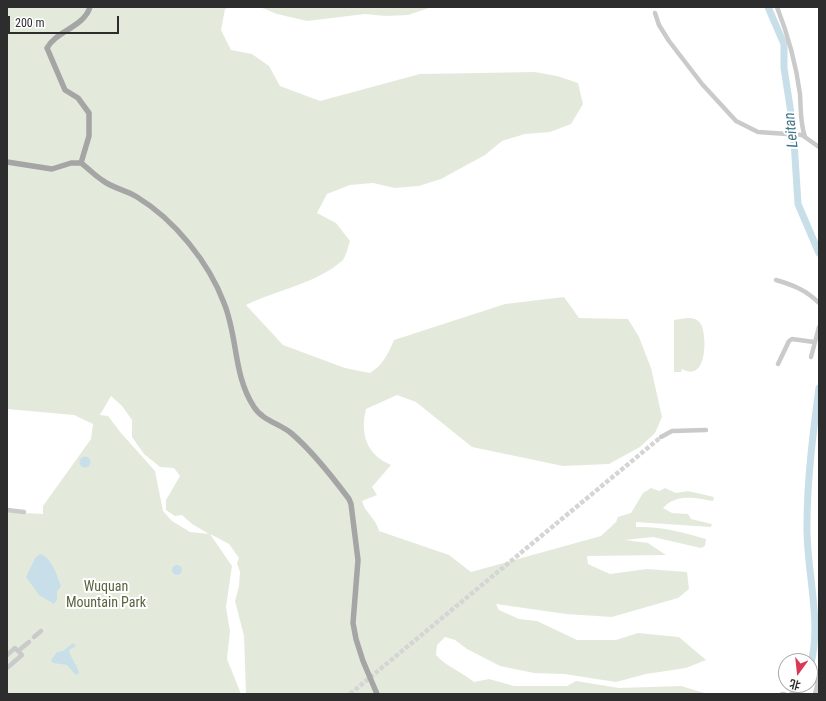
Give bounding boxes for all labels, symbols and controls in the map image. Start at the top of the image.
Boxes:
scale bar [10,8,121,34]
text: 200 m [15,16,45,30]
water label: Leitan [781,111,803,149]
park label: Wuquan Mountain Park [66,579,146,612]
north arrow [778,653,818,693]
text: 北 [788,676,802,692]

